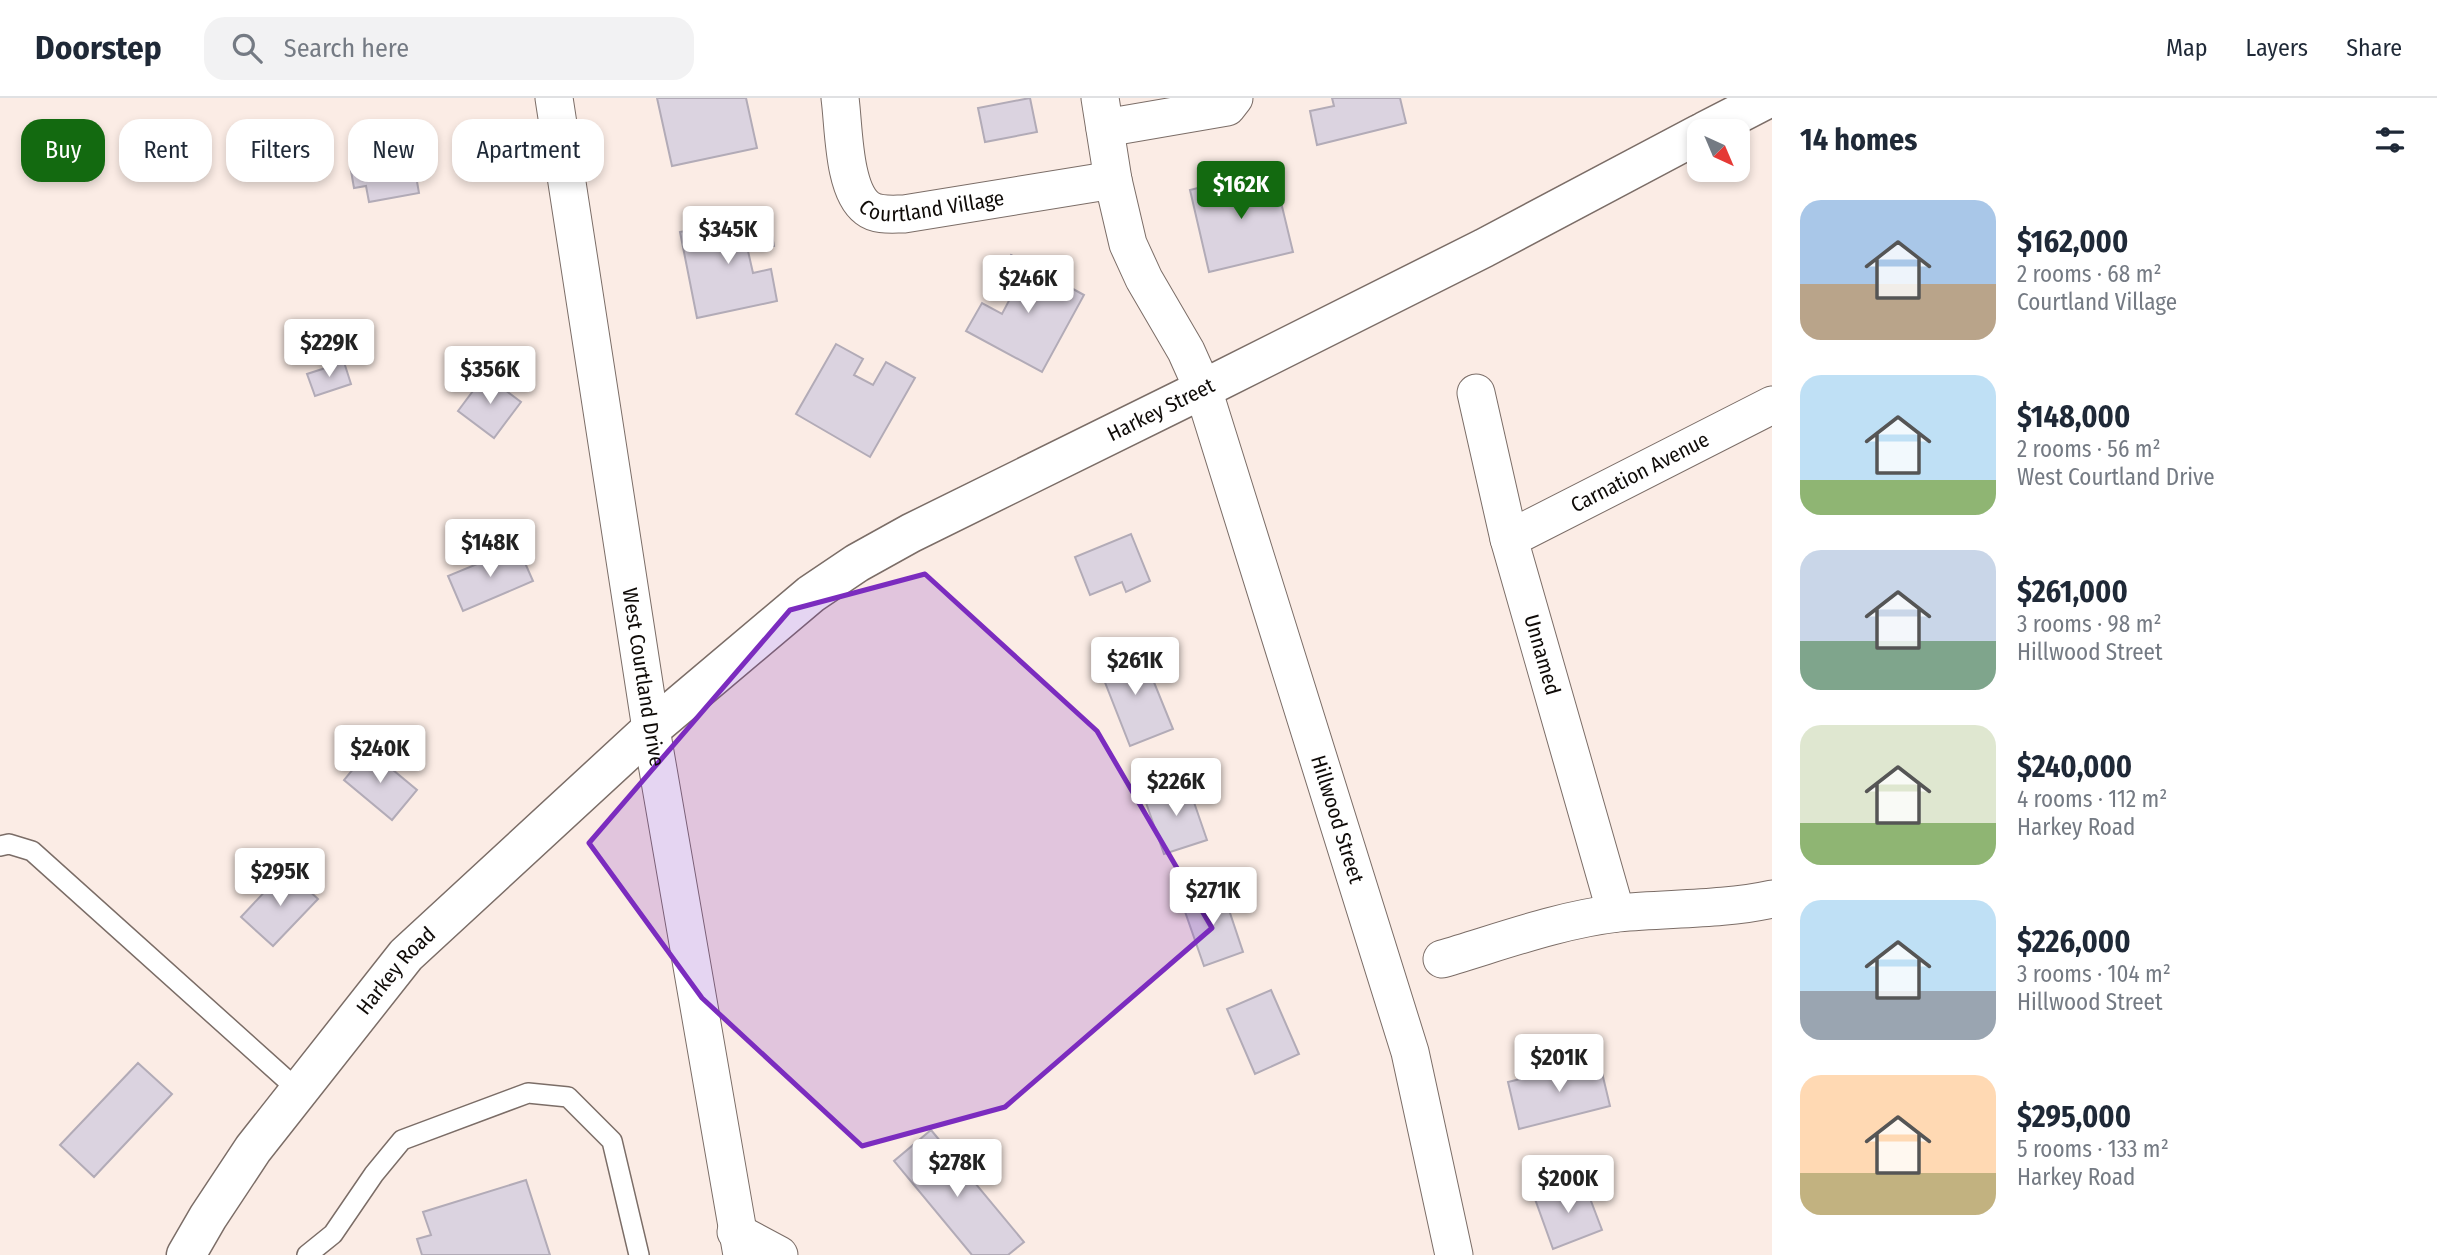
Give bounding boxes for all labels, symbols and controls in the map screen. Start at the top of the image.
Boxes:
search box [204,17,694,80]
text: Doorstep [35,28,162,68]
icon: search [228,29,266,67]
text: Search here [284,33,409,64]
text: Map [2166,34,2208,62]
text: Layers [2246,34,2308,62]
text: Share [2346,34,2402,62]
chip: Buy [21,119,105,182]
chip: Rent [119,119,212,182]
chip: Filters [226,119,334,182]
chip: New [348,119,438,182]
chip: Apartment [452,119,604,182]
north arrow [1687,119,1750,182]
map controls [1687,119,1750,182]
icon: filters [2371,121,2409,159]
text: 14 homes [1800,122,1917,158]
pin: $162K [1192,162,1290,221]
text: $162K [1213,170,1269,198]
street label: Courtland Village [853,185,1006,227]
pin: $345K [679,206,777,266]
text: $345K [699,215,757,243]
text: $162,000 [2017,224,2128,260]
icon: home [1856,228,1940,312]
pin: $246K [979,256,1077,315]
text: 2 rooms · 68 m² [2017,260,2162,288]
text: $246K [999,264,1057,292]
text: Courtland Village [2017,288,2177,316]
pin: $229K [280,320,378,379]
text: $229K [300,328,358,356]
pin: $356K [441,346,539,406]
text: $356K [460,355,520,383]
street label: Harkey Street [1103,372,1219,447]
text: $148,000 [2017,399,2130,435]
icon: home [1856,403,1940,487]
street label: Carnation Avenue [1566,426,1714,518]
text: 2 rooms · 56 m² [2017,435,2161,463]
text: West Courtland Drive [2017,463,2215,491]
pin: $148K [441,519,539,579]
text: $148K [461,528,519,556]
text: $261,000 [2017,574,2128,610]
icon: home [1856,578,1940,662]
street label: West Courtland Drive [616,586,670,769]
text: 3 rooms · 98 m² [2017,610,2162,638]
street label: Unnamed [1518,611,1566,698]
pin: $261K [1086,638,1184,697]
text: Hillwood Street [2017,638,2162,666]
text: $261K [1107,646,1163,674]
pin: $240K [331,726,429,785]
text: $240K [350,734,410,762]
text: $240,000 [2017,749,2132,785]
street label: Hillwood Street [1305,752,1370,887]
icon: home [1856,753,1940,837]
pin: $226K [1127,758,1225,818]
text: $226K [1147,767,1205,795]
text: 4 rooms · 112 m² [2017,785,2167,813]
text: Harkey Road [2017,813,2135,841]
pin: $295K [231,848,329,908]
text: $295K [251,857,309,885]
pin: $271K [1164,868,1262,927]
text: $271K [1186,876,1240,904]
street label: Harkey Road [351,921,441,1020]
text: $226,000 [2017,924,2131,960]
icon: home [1856,928,1940,1012]
text: 3 rooms · 104 m² [2017,960,2171,988]
text: Hillwood Street [2017,988,2162,1016]
pin: $201K [1510,1034,1608,1094]
text: $201K [1530,1043,1588,1071]
text: $295,000 [2017,1099,2131,1135]
icon: home [1856,1103,1940,1187]
text: 5 rooms · 133 m² [2017,1135,2169,1163]
pin: $278K [908,1140,1006,1199]
text: $278K [929,1148,985,1176]
pin: $200K [1519,1156,1617,1215]
text: Harkey Road [2017,1163,2135,1191]
text: $200K [1538,1164,1598,1192]

